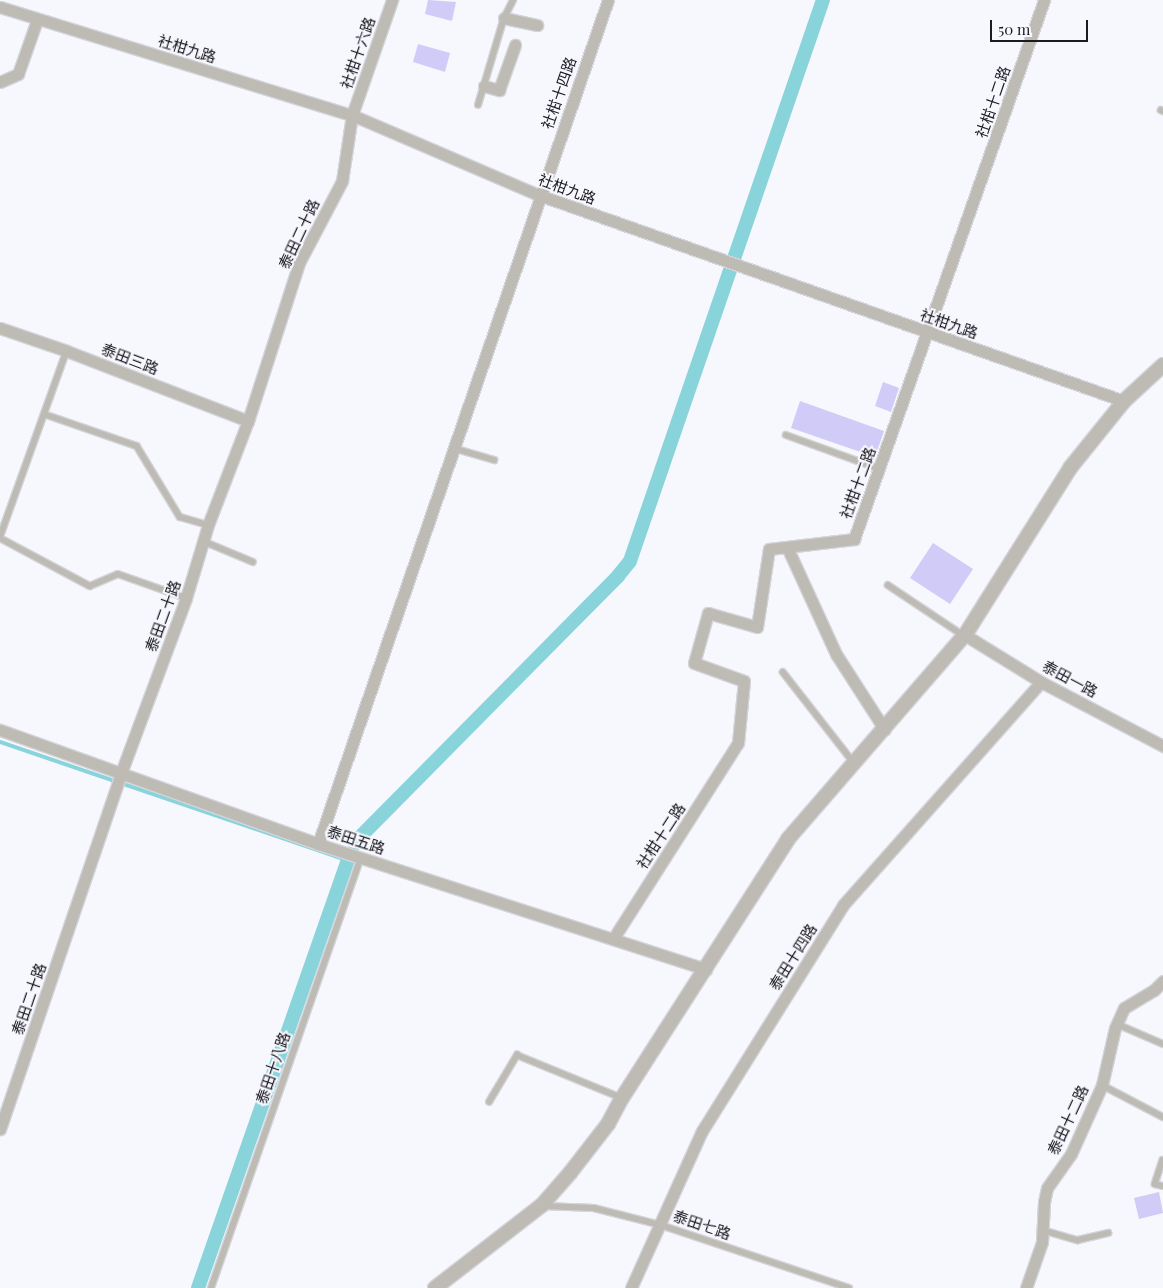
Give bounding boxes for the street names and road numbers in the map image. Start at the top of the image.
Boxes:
street label: 社柑十六路 [337,15,379,91]
street label: 社柑九路 [156,32,218,66]
street label: 社柑十四路 [538,55,580,131]
street label: 社柑十二路 [972,64,1014,140]
street label: 社柑九路 [536,170,598,208]
street label: 泰田二十路 [275,196,323,272]
street label: 社柑九路 [918,306,980,342]
street label: 泰田三路 [99,340,161,378]
street label: 社柑十二路 [837,445,879,521]
street label: 泰田二十路 [142,578,184,654]
street label: 泰田一路 [1039,657,1101,701]
street label: 社柑十二路 [633,800,689,872]
street label: 泰田五路 [325,822,387,858]
street label: 泰田十四路 [765,920,821,994]
street label: 泰田二十路 [8,961,50,1037]
street label: 泰田十八路 [252,1030,294,1106]
street label: 泰田十二路 [1044,1082,1092,1158]
street label: 泰田七路 [671,1207,733,1243]

